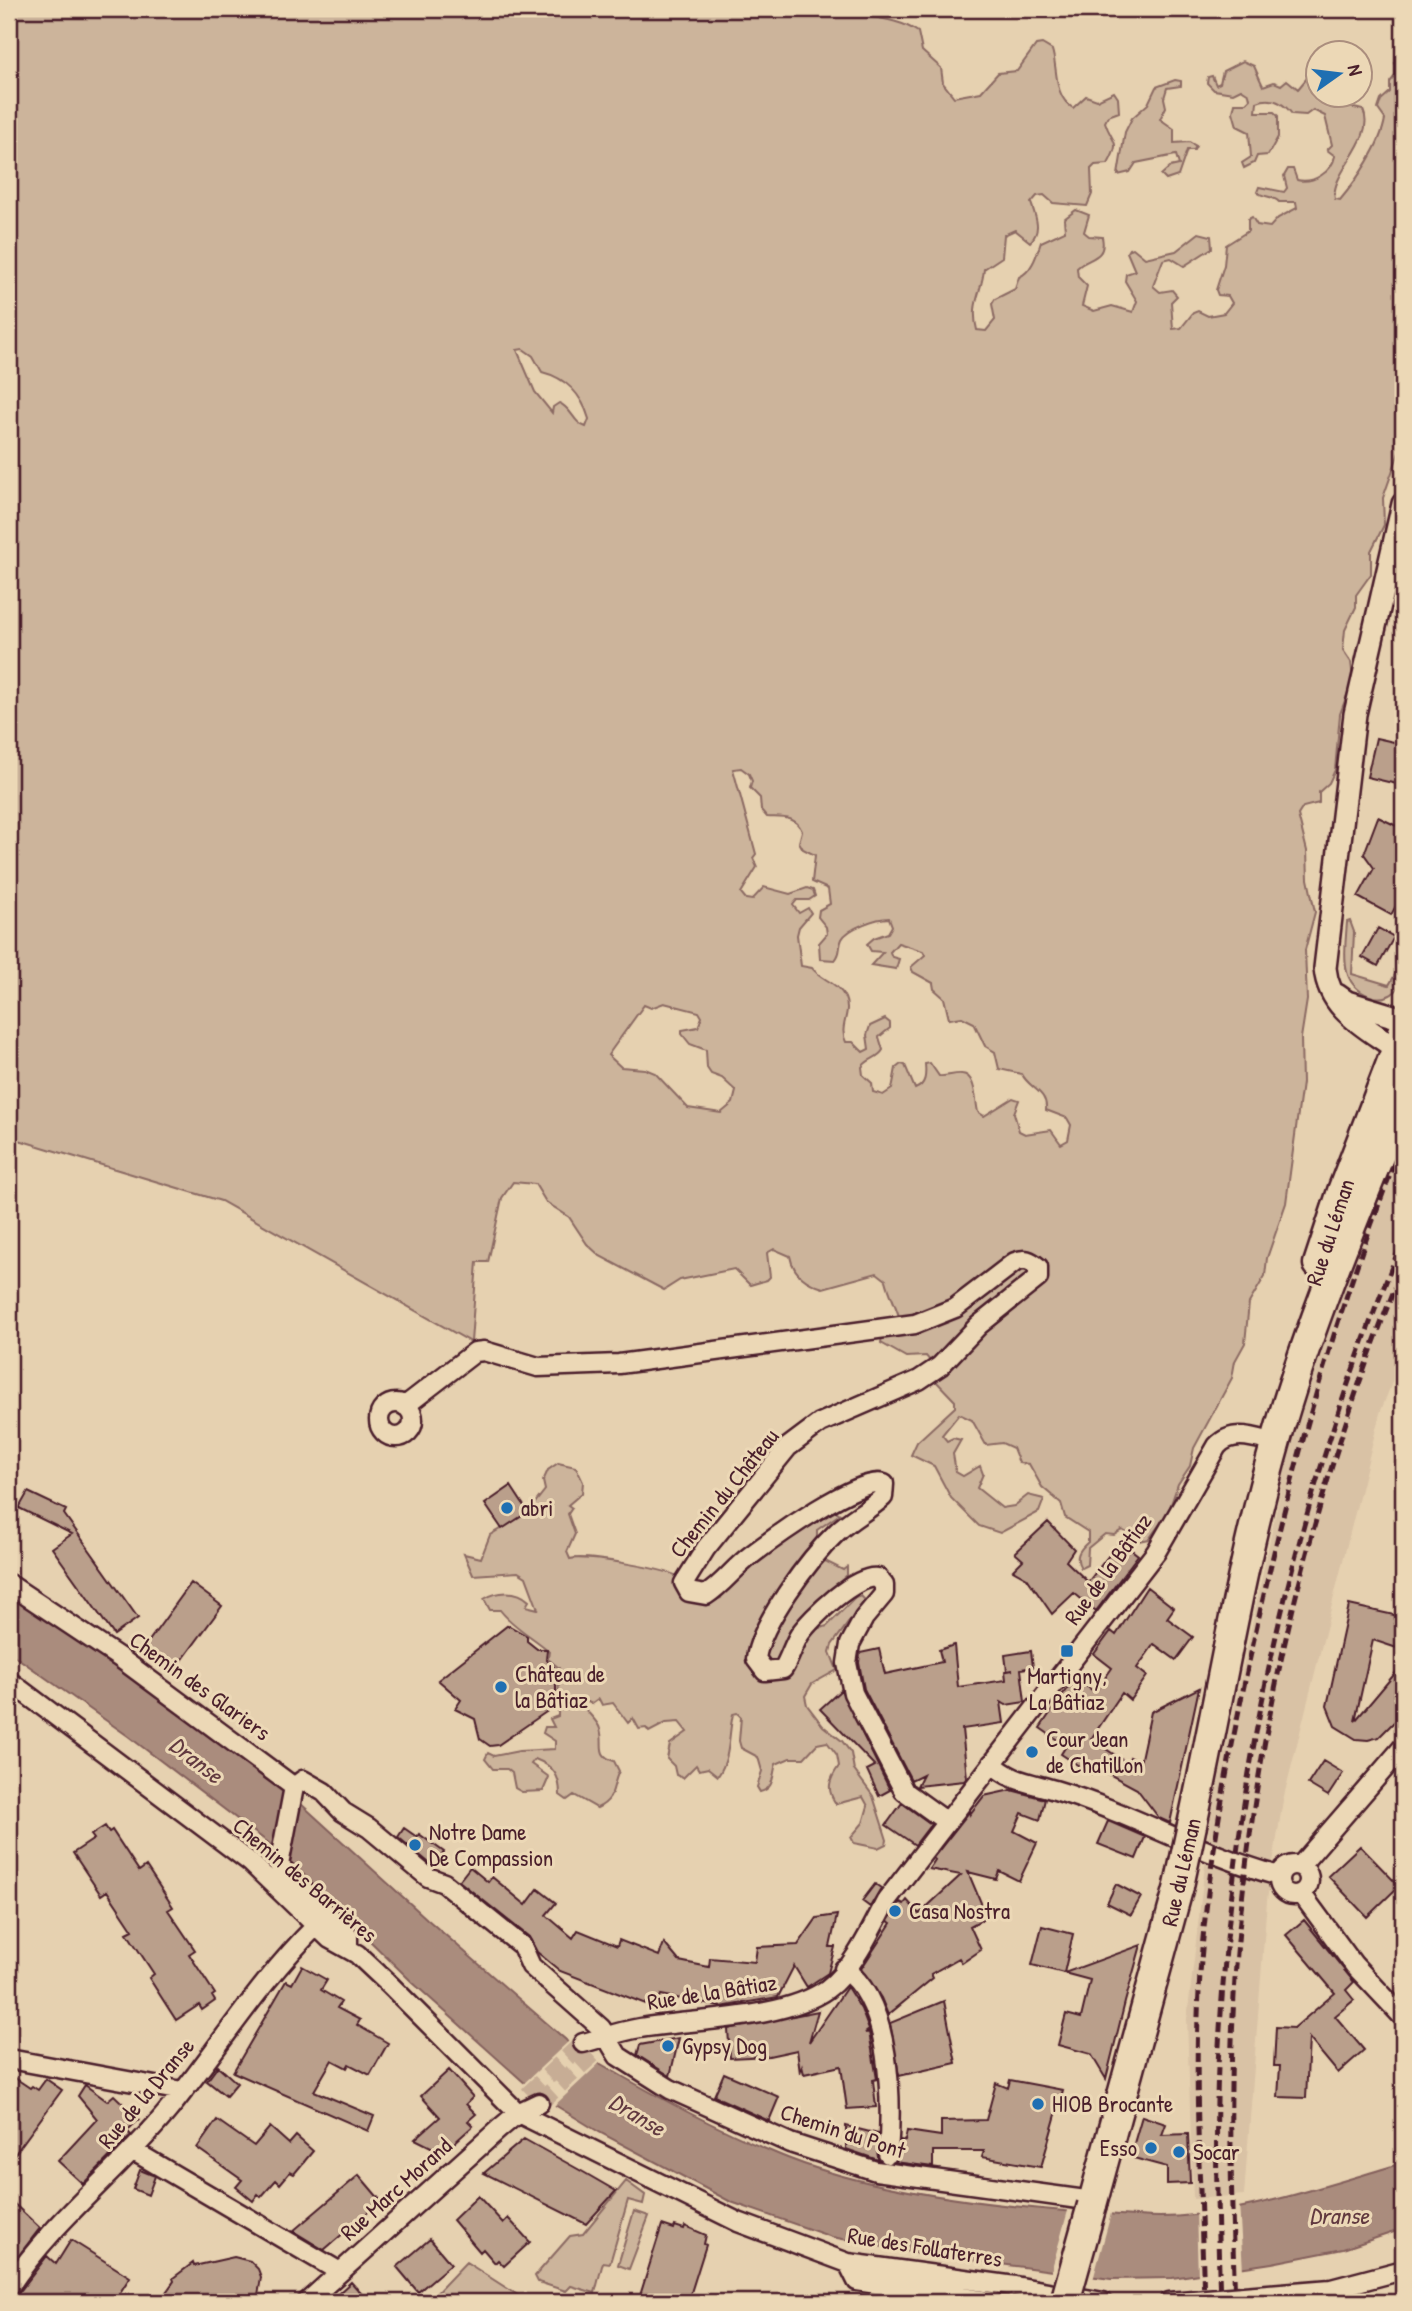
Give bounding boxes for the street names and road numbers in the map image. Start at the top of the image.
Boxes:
street label: Rue du Léman [1298,1175,1361,1289]
street label: Chemin du Château [662,1422,785,1564]
street label: Rue de la Bâtiaz [1057,1507,1159,1631]
street label: Chemin des Glariers [124,1624,277,1747]
street label: Chemin des Barrières [227,1810,384,1949]
street label: Rue du Léman [1153,1815,1208,1929]
street label: Rue de la Bâtiaz [645,1966,779,2017]
street label: Rue de la Dranse [90,2031,201,2154]
street label: Chemin du Pont [777,2096,911,2166]
street label: Rue Marc Morand [333,2130,458,2247]
street label: Rue des Follaterres [846,2219,1005,2274]

